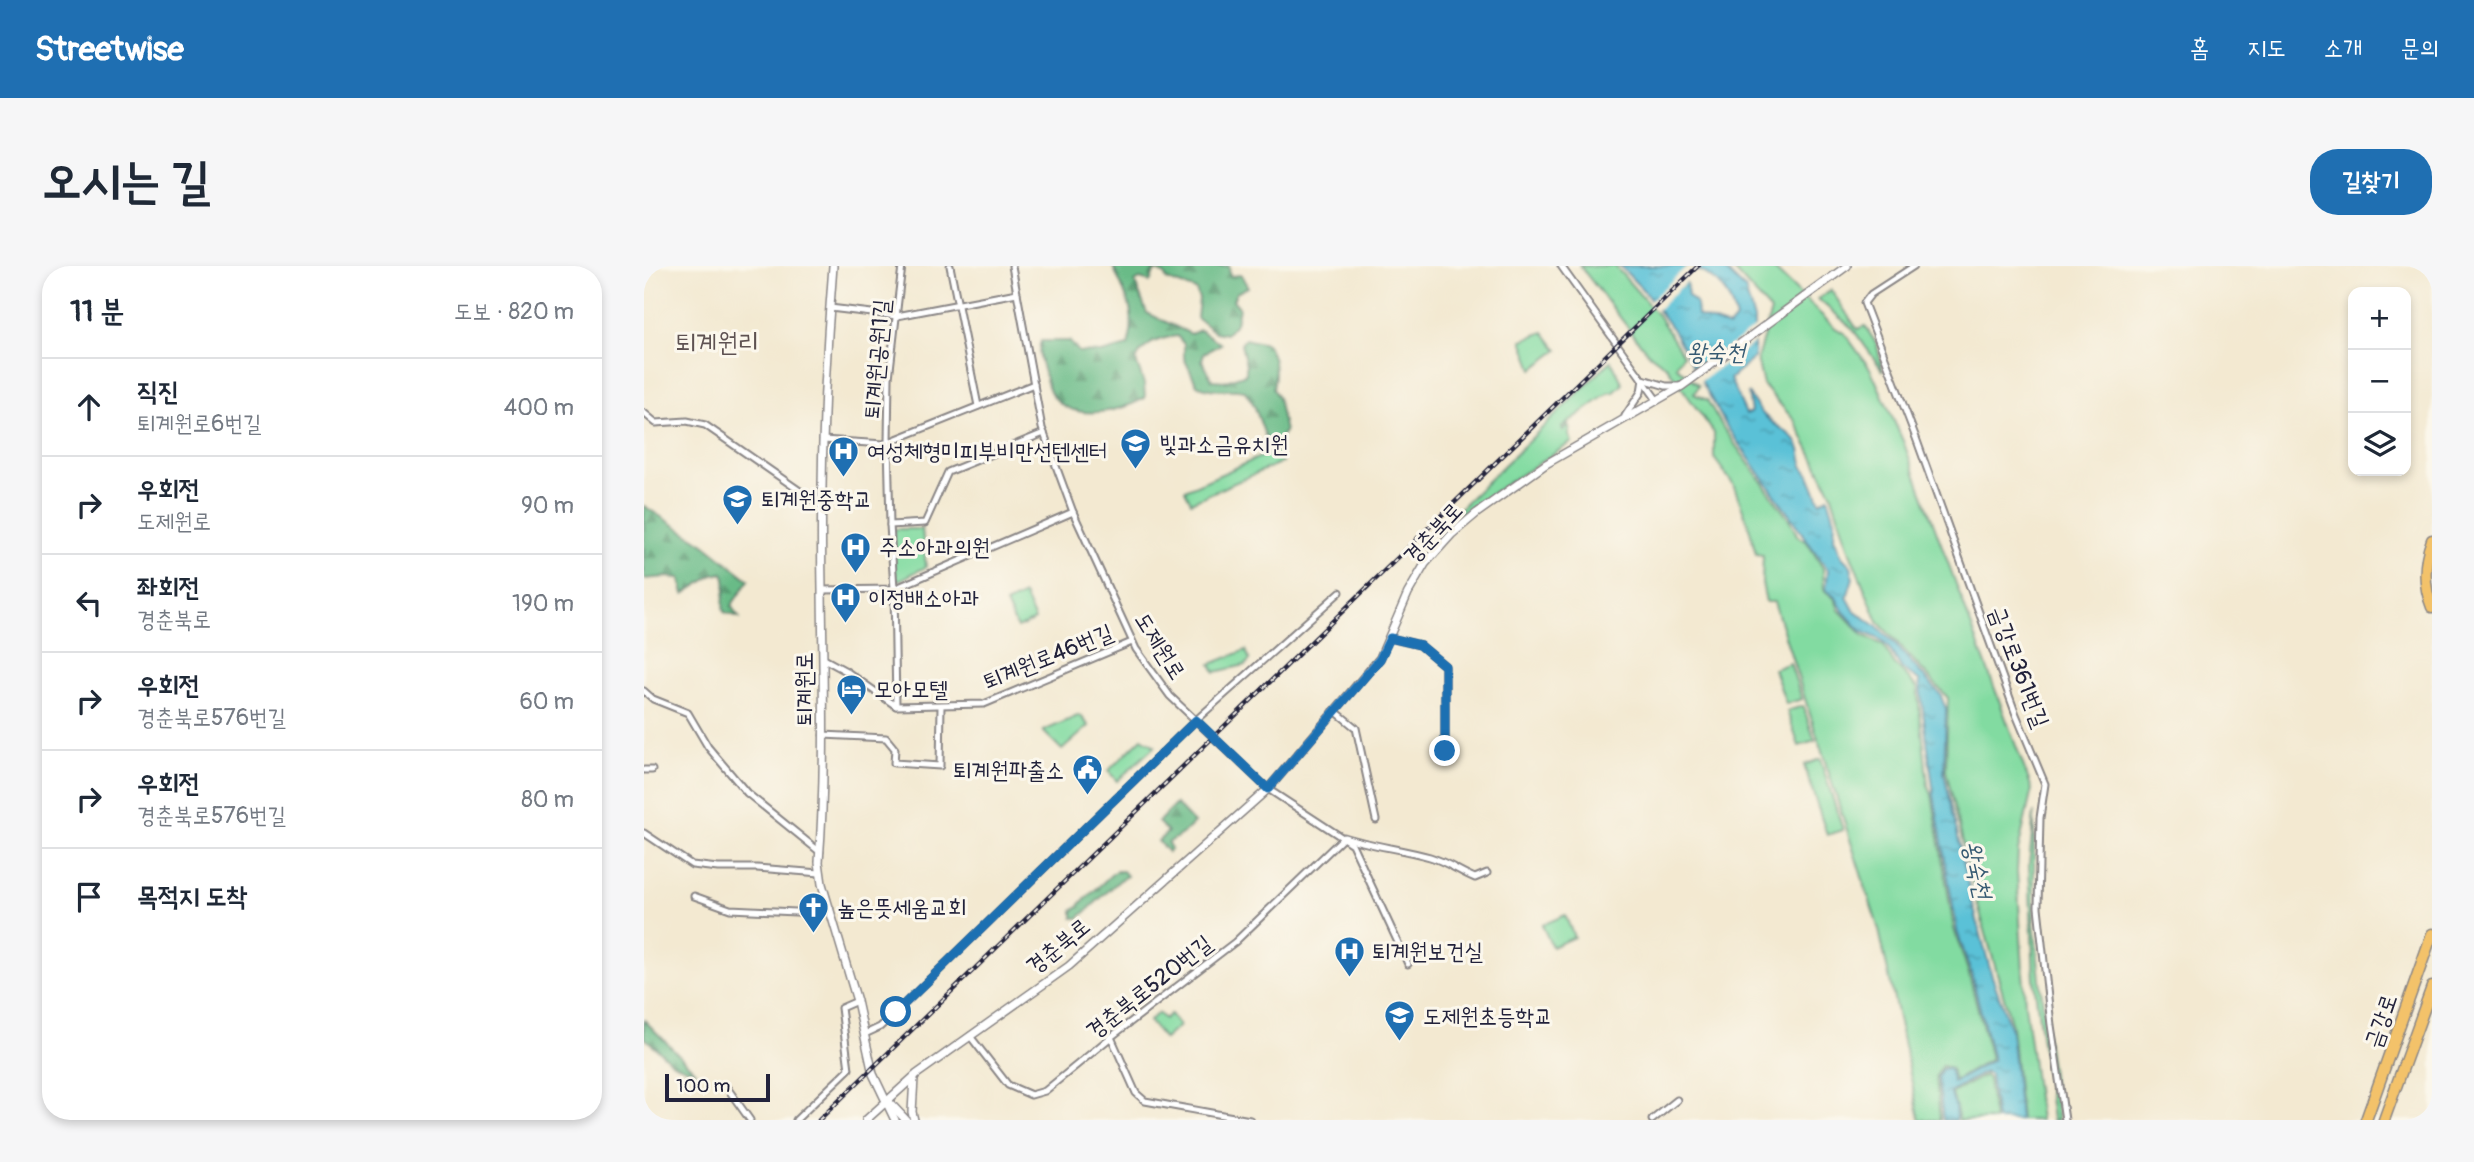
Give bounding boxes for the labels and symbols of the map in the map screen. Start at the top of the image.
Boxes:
street label: 퇴계원공원1길 [857,298,897,420]
district label: 퇴계원리 [675,327,759,359]
water label: 왕숙천 [1687,338,1748,367]
school or university icon: 빛과소금유치원 [1119,427,1153,471]
place label: 빛과소금유치원 [1159,430,1289,459]
hospital icon: 여성체형미피부비만선텐센터 [827,434,861,478]
place label: 여성체형미피부비만선텐센터 [867,437,1108,466]
school or university icon: 퇴계원중학교 [721,482,755,526]
place label: 퇴계원중학교 [761,485,872,514]
street label: 경춘북로 [1397,496,1469,570]
hospital icon: 주소아과의원 [839,530,873,574]
place label: 주소아과의원 [879,533,990,562]
hospital icon: 이정배소아과 [828,581,862,625]
place label: 이정배소아과 [868,584,979,613]
street label: 금강로361번길 [1983,602,2055,732]
street label: 도제원로 [1128,607,1192,685]
street label: 퇴계원로46번길 [979,618,1117,696]
street label: 퇴계원로 [790,652,819,726]
hotel icon: 모아모텔 [834,672,868,716]
place label: 모아모텔 [874,675,948,704]
route end [1429,735,1460,766]
public building icon: 퇴계원파출소 [1070,753,1104,797]
place label: 퇴계원파출소 [953,756,1064,785]
water label: 왕숙천 [1956,839,1998,904]
church icon: 높은뜻세움교회 [797,890,831,934]
place label: 높은뜻세움교회 [837,893,967,922]
street label: 경춘북로 [1020,911,1096,981]
street label: 경춘북로520번길 [1080,929,1218,1045]
hospital icon: 퇴계원보건실 [1332,934,1366,978]
place label: 퇴계원보건실 [1372,937,1483,966]
street label: 금강로 [2358,990,2404,1052]
route start [880,996,911,1027]
school or university icon: 도제원초등학교 [1383,999,1417,1043]
place label: 도제원초등학교 [1423,1002,1553,1031]
scale bar [665,1071,770,1103]

